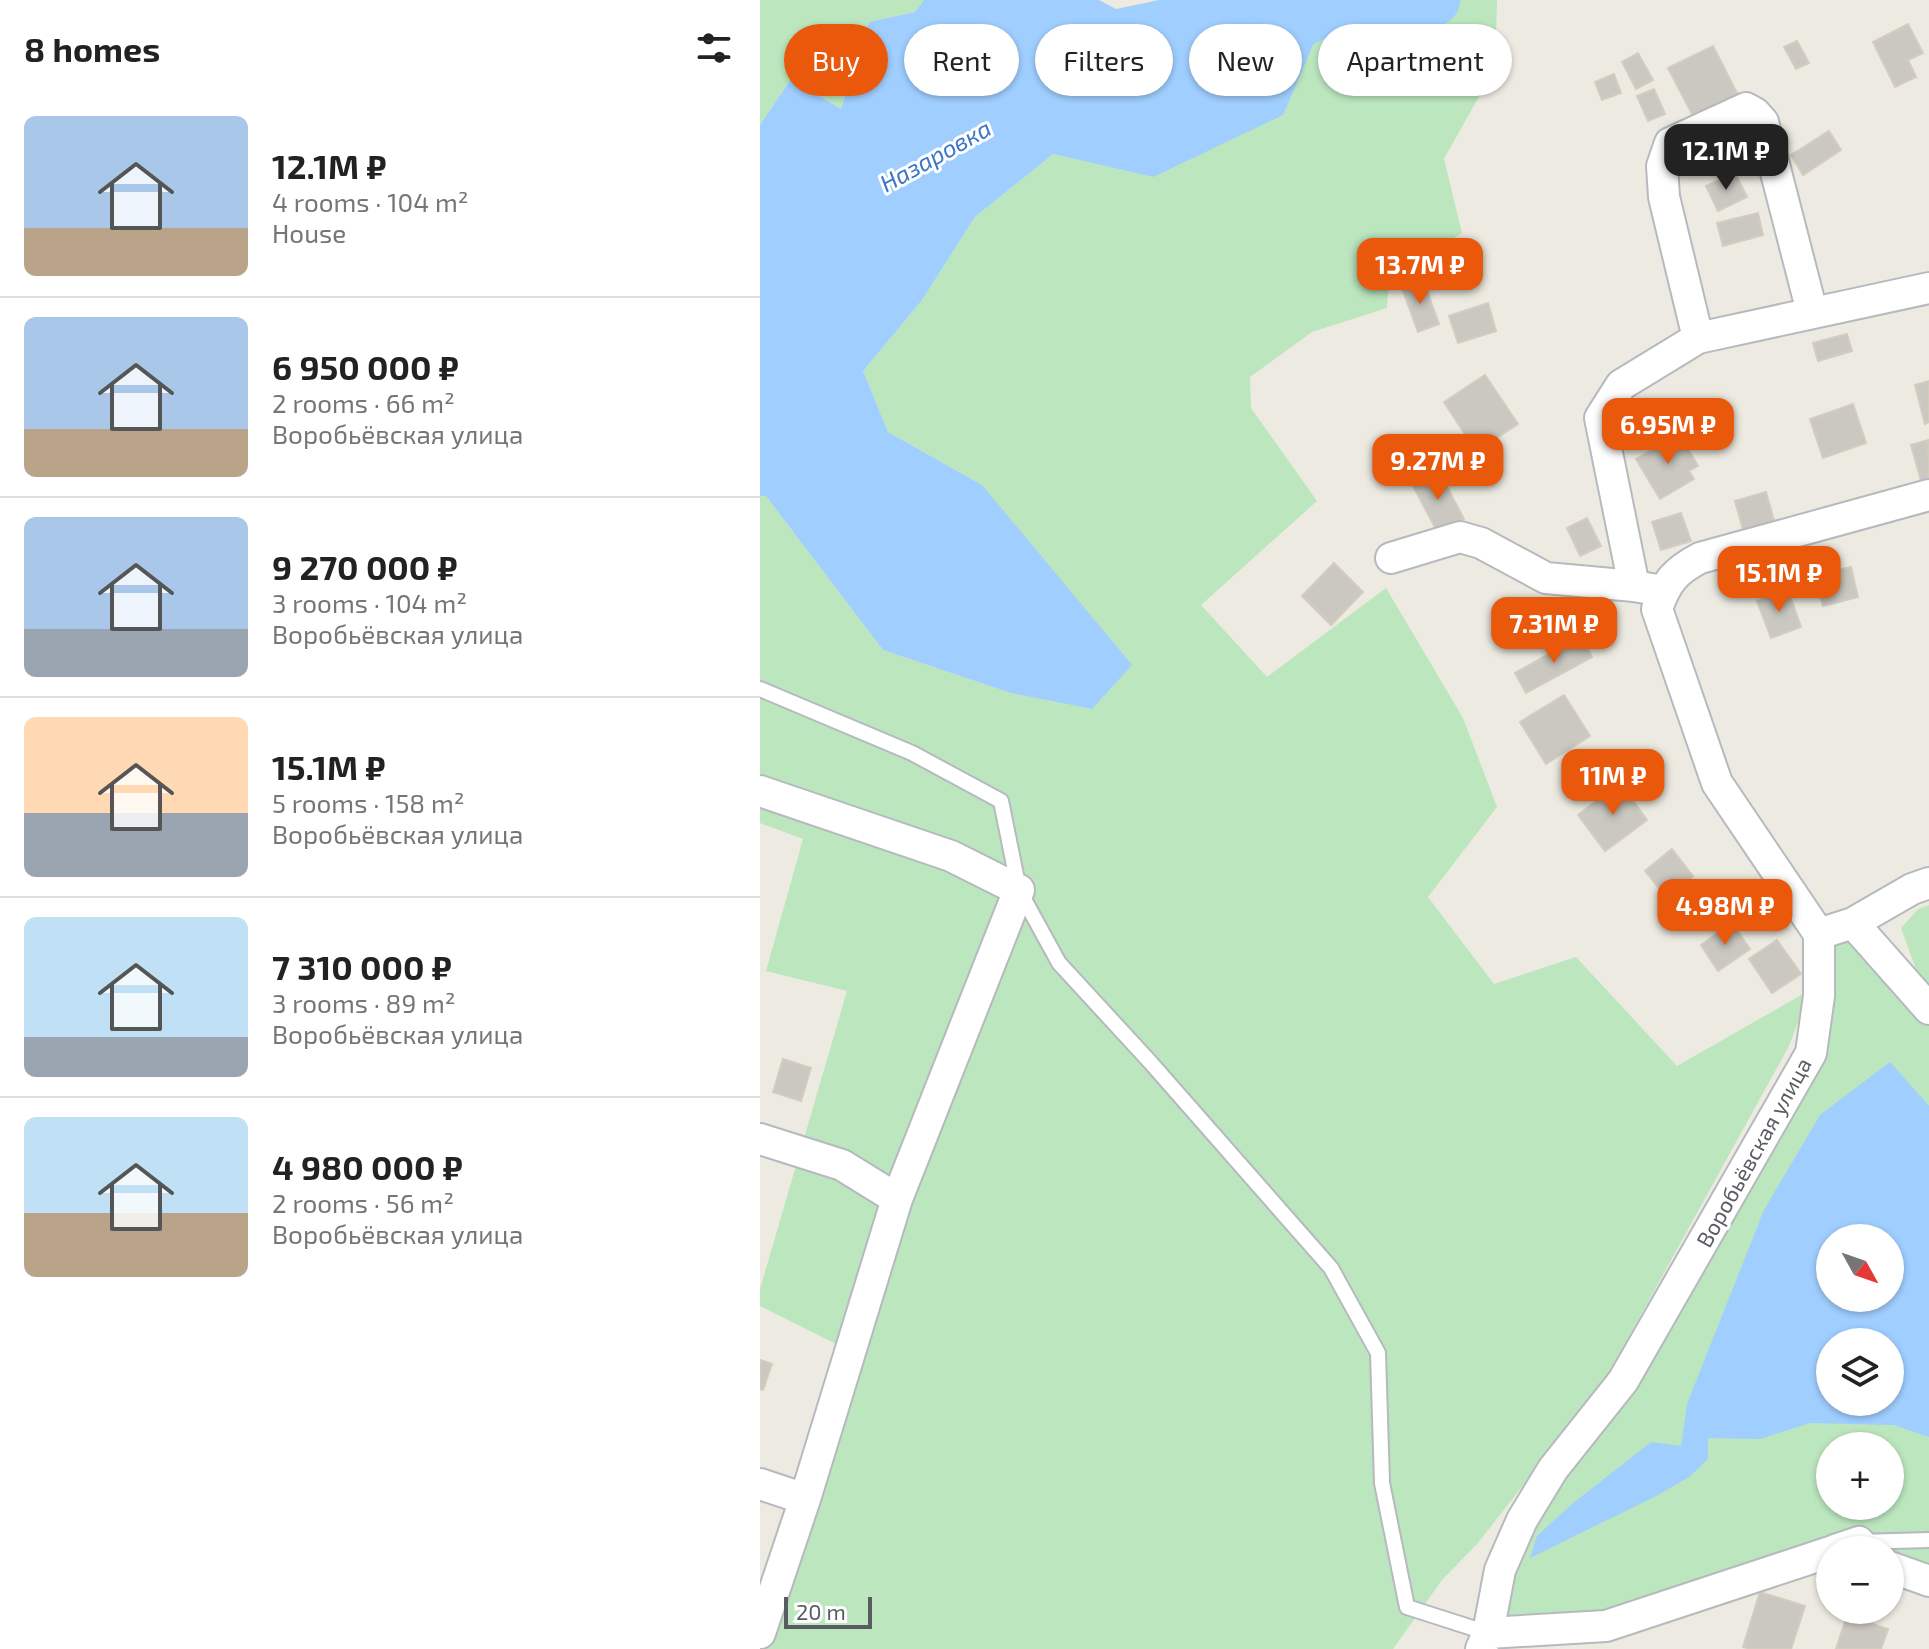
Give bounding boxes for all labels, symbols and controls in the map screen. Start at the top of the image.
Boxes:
chip: Buy [784,24,888,96]
chip: Rent [904,24,1019,96]
chip: Filters [1035,24,1173,96]
chip: New [1189,24,1302,96]
chip: Apartment [1318,24,1512,96]
icon: filters [692,26,736,70]
text: 8 homes [24,28,160,69]
water label: Назаровка [874,113,996,197]
pin: 12.1M ₽ [1652,124,1800,192]
text: 12.1M ₽ [1682,134,1770,165]
text: 12.1M ₽ [272,145,387,186]
icon: home [88,148,184,244]
text: 4 rooms · 104 m² [272,186,468,217]
text: House [272,217,346,248]
pin: 13.7M ₽ [1346,238,1494,306]
text: 13.7M ₽ [1375,248,1465,279]
text: 6 950 000 ₽ [272,346,459,387]
icon: home [88,349,184,445]
text: 2 rooms · 66 m² [272,387,455,418]
pin: 6.95M ₽ [1594,398,1742,466]
text: 6.95M ₽ [1620,408,1716,439]
text: Воробьёвская улица [272,418,523,449]
pin: 9.27M ₽ [1364,434,1512,502]
text: 9.27M ₽ [1390,444,1486,475]
text: 9 270 000 ₽ [272,546,458,587]
pin: 15.1M ₽ [1705,546,1853,614]
icon: home [88,549,184,645]
text: 15.1M ₽ [1736,556,1822,587]
text: 3 rooms · 104 m² [272,587,467,618]
pin: 7.31M ₽ [1480,597,1628,665]
text: 7.31M ₽ [1509,607,1599,638]
text: Воробьёвская улица [272,618,523,649]
text: 15.1M ₽ [272,746,386,787]
icon: home [88,749,184,845]
pin: 11M ₽ [1557,749,1669,817]
text: 11M ₽ [1579,759,1647,790]
text: 5 rooms · 158 m² [272,787,464,818]
text: Воробьёвская улица [272,818,523,849]
pin: 4.98M ₽ [1651,879,1799,947]
text: 4.98M ₽ [1675,889,1775,920]
text: 7 310 000 ₽ [272,946,452,987]
icon: home [88,949,184,1045]
text: 3 rooms · 89 m² [272,987,456,1018]
text: Воробьёвская улица [272,1018,523,1049]
street label: Воробьёвская улица [1690,1053,1817,1252]
text: 4 980 000 ₽ [272,1146,463,1187]
icon: home [88,1149,184,1245]
text: 2 rooms · 56 m² [272,1187,454,1218]
text: Воробьёвская улица [272,1218,523,1249]
north arrow [1816,1224,1904,1312]
map controls [1816,1224,1904,1624]
button: layers [1816,1328,1904,1416]
button: + [1816,1432,1904,1520]
button: − [1816,1536,1904,1624]
scale bar [784,1593,872,1629]
text: 20 m [796,1598,846,1624]

